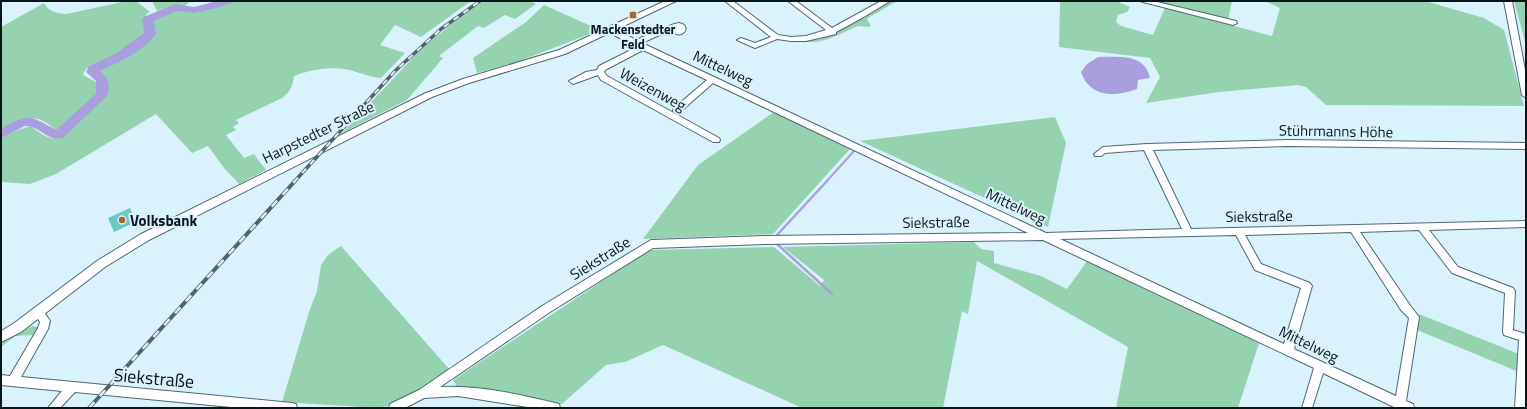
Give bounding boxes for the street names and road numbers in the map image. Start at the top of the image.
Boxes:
street label: Mittelweg [689,44,757,92]
street label: Weizenweg [616,61,691,117]
street label: Harpstedter Straße [258,95,378,169]
street label: Stührmanns Höhe [1279,119,1393,143]
street label: Mittelweg [982,182,1050,230]
street label: Siekstraße [1225,204,1293,228]
street label: Siekstraße [902,210,970,234]
street label: Siekstraße [565,230,635,286]
street label: Mittelweg [1275,320,1343,369]
street label: Siekstraße [113,361,195,395]

